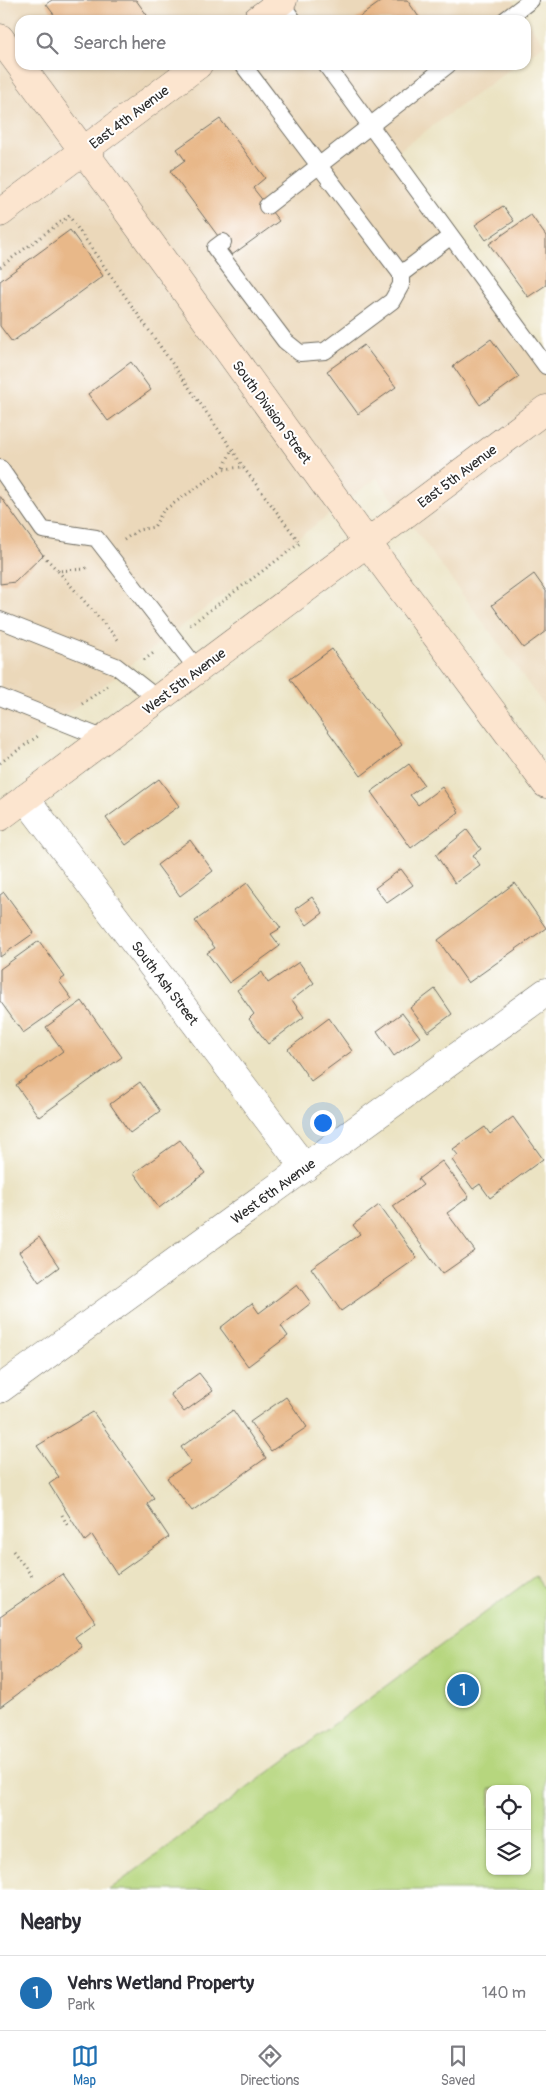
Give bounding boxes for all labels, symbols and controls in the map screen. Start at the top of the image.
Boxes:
search box [15,15,531,70]
icon: search [33,29,61,57]
text: Search here [73,31,166,55]
street label: East 4th Avenue [86,82,172,153]
street label: South Division Street [228,357,315,468]
street label: East 5th Avenue [414,441,500,512]
street label: West 5th Avenue [139,645,229,718]
street label: South Ash Street [127,938,202,1029]
your location [310,1110,336,1136]
street label: West 6th Avenue [228,1155,319,1228]
pin: 1 [447,1671,479,1709]
map controls [486,1785,531,1875]
button: locate [486,1785,531,1830]
button: layers [486,1830,531,1875]
text: Nearby [20,1909,81,1936]
text: Vehrs Wetland Property [67,1971,254,1995]
text: 1 [33,1983,39,2003]
text: 140 m [482,1983,526,2003]
text: Park [67,1995,95,2015]
tab: Map [71,2042,99,2089]
tab: Directions [240,2042,299,2089]
tab: Saved [441,2042,475,2089]

